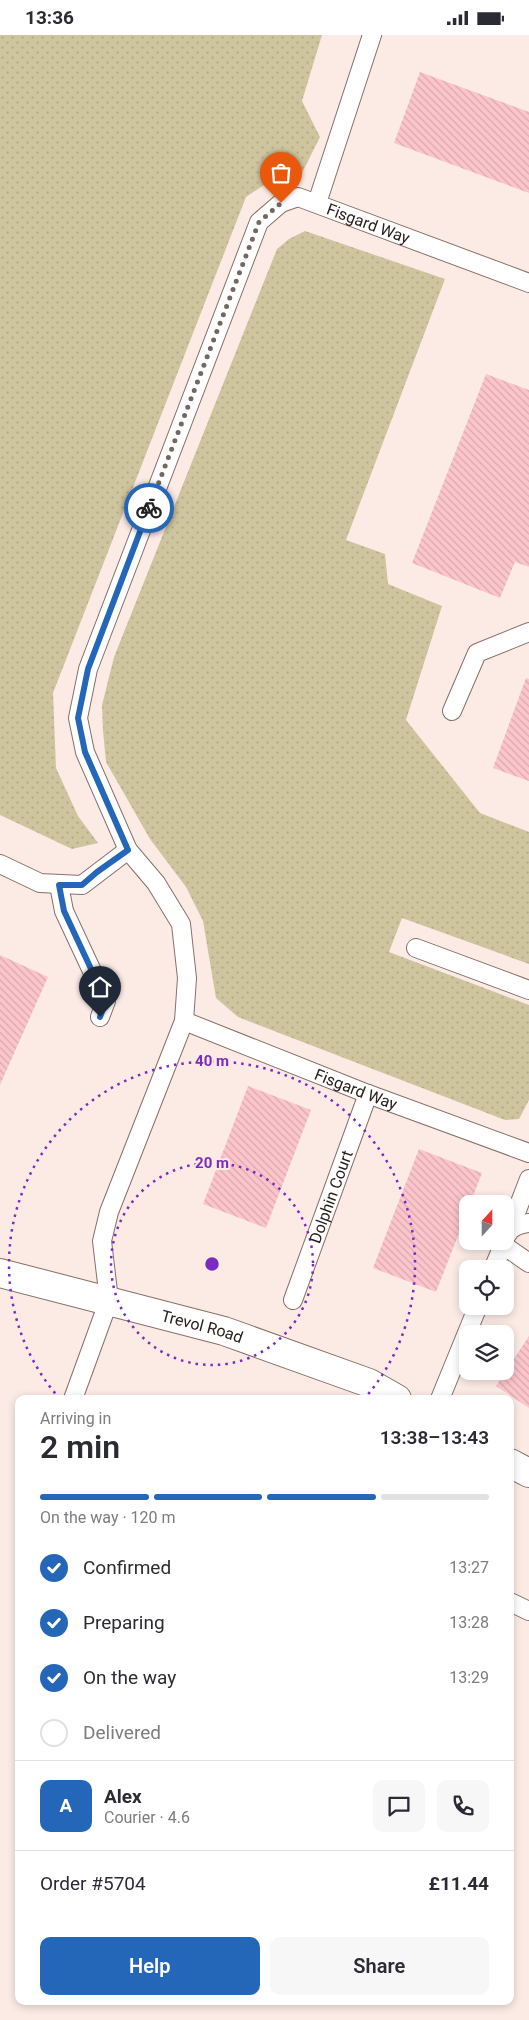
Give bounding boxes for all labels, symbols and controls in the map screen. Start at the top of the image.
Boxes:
text: 13:36 [25,6,74,29]
pin [260,152,302,203]
icon: bag [267,159,295,187]
street label: Fisgard Way [324,199,413,247]
courier [124,483,174,533]
icon: bike [135,494,163,522]
pin [79,966,121,1017]
icon: home [86,973,114,1001]
text: 40 m [195,1052,229,1070]
street label: Fisgard Way [312,1064,400,1114]
street label: Dolphin Court [305,1148,356,1246]
text: 20 m [195,1154,229,1172]
north arrow [459,1195,514,1250]
map controls [459,1195,514,1380]
centre of rings [203,1255,221,1273]
button: locate [459,1260,514,1315]
street label: Trevol Road [159,1306,246,1347]
button: layers [459,1325,514,1380]
text: Arriving in [40,1409,111,1428]
text: 13:38–13:43 [380,1426,489,1449]
text: 2 min [40,1428,120,1466]
text: On the way · 120 m [40,1508,176,1527]
icon: check [40,1554,68,1582]
text: Confirmed [83,1556,171,1579]
text: 13:27 [449,1558,489,1577]
icon: check [40,1609,68,1637]
text: Preparing [83,1611,165,1634]
text: 13:28 [449,1613,489,1632]
icon: check [40,1664,68,1692]
text: On the way [83,1666,176,1689]
text: 13:29 [449,1668,489,1687]
text: Delivered [83,1721,161,1744]
button: chat [373,1780,425,1832]
button: phone [437,1780,489,1832]
text: Alex [104,1785,142,1808]
text: A [60,1794,72,1817]
text: Courier · 4.6 [104,1808,190,1827]
text: Order #5704 [40,1872,146,1895]
text: £11.44 [429,1872,489,1895]
button: Help [40,1937,260,1995]
button: Share [270,1937,489,1995]

